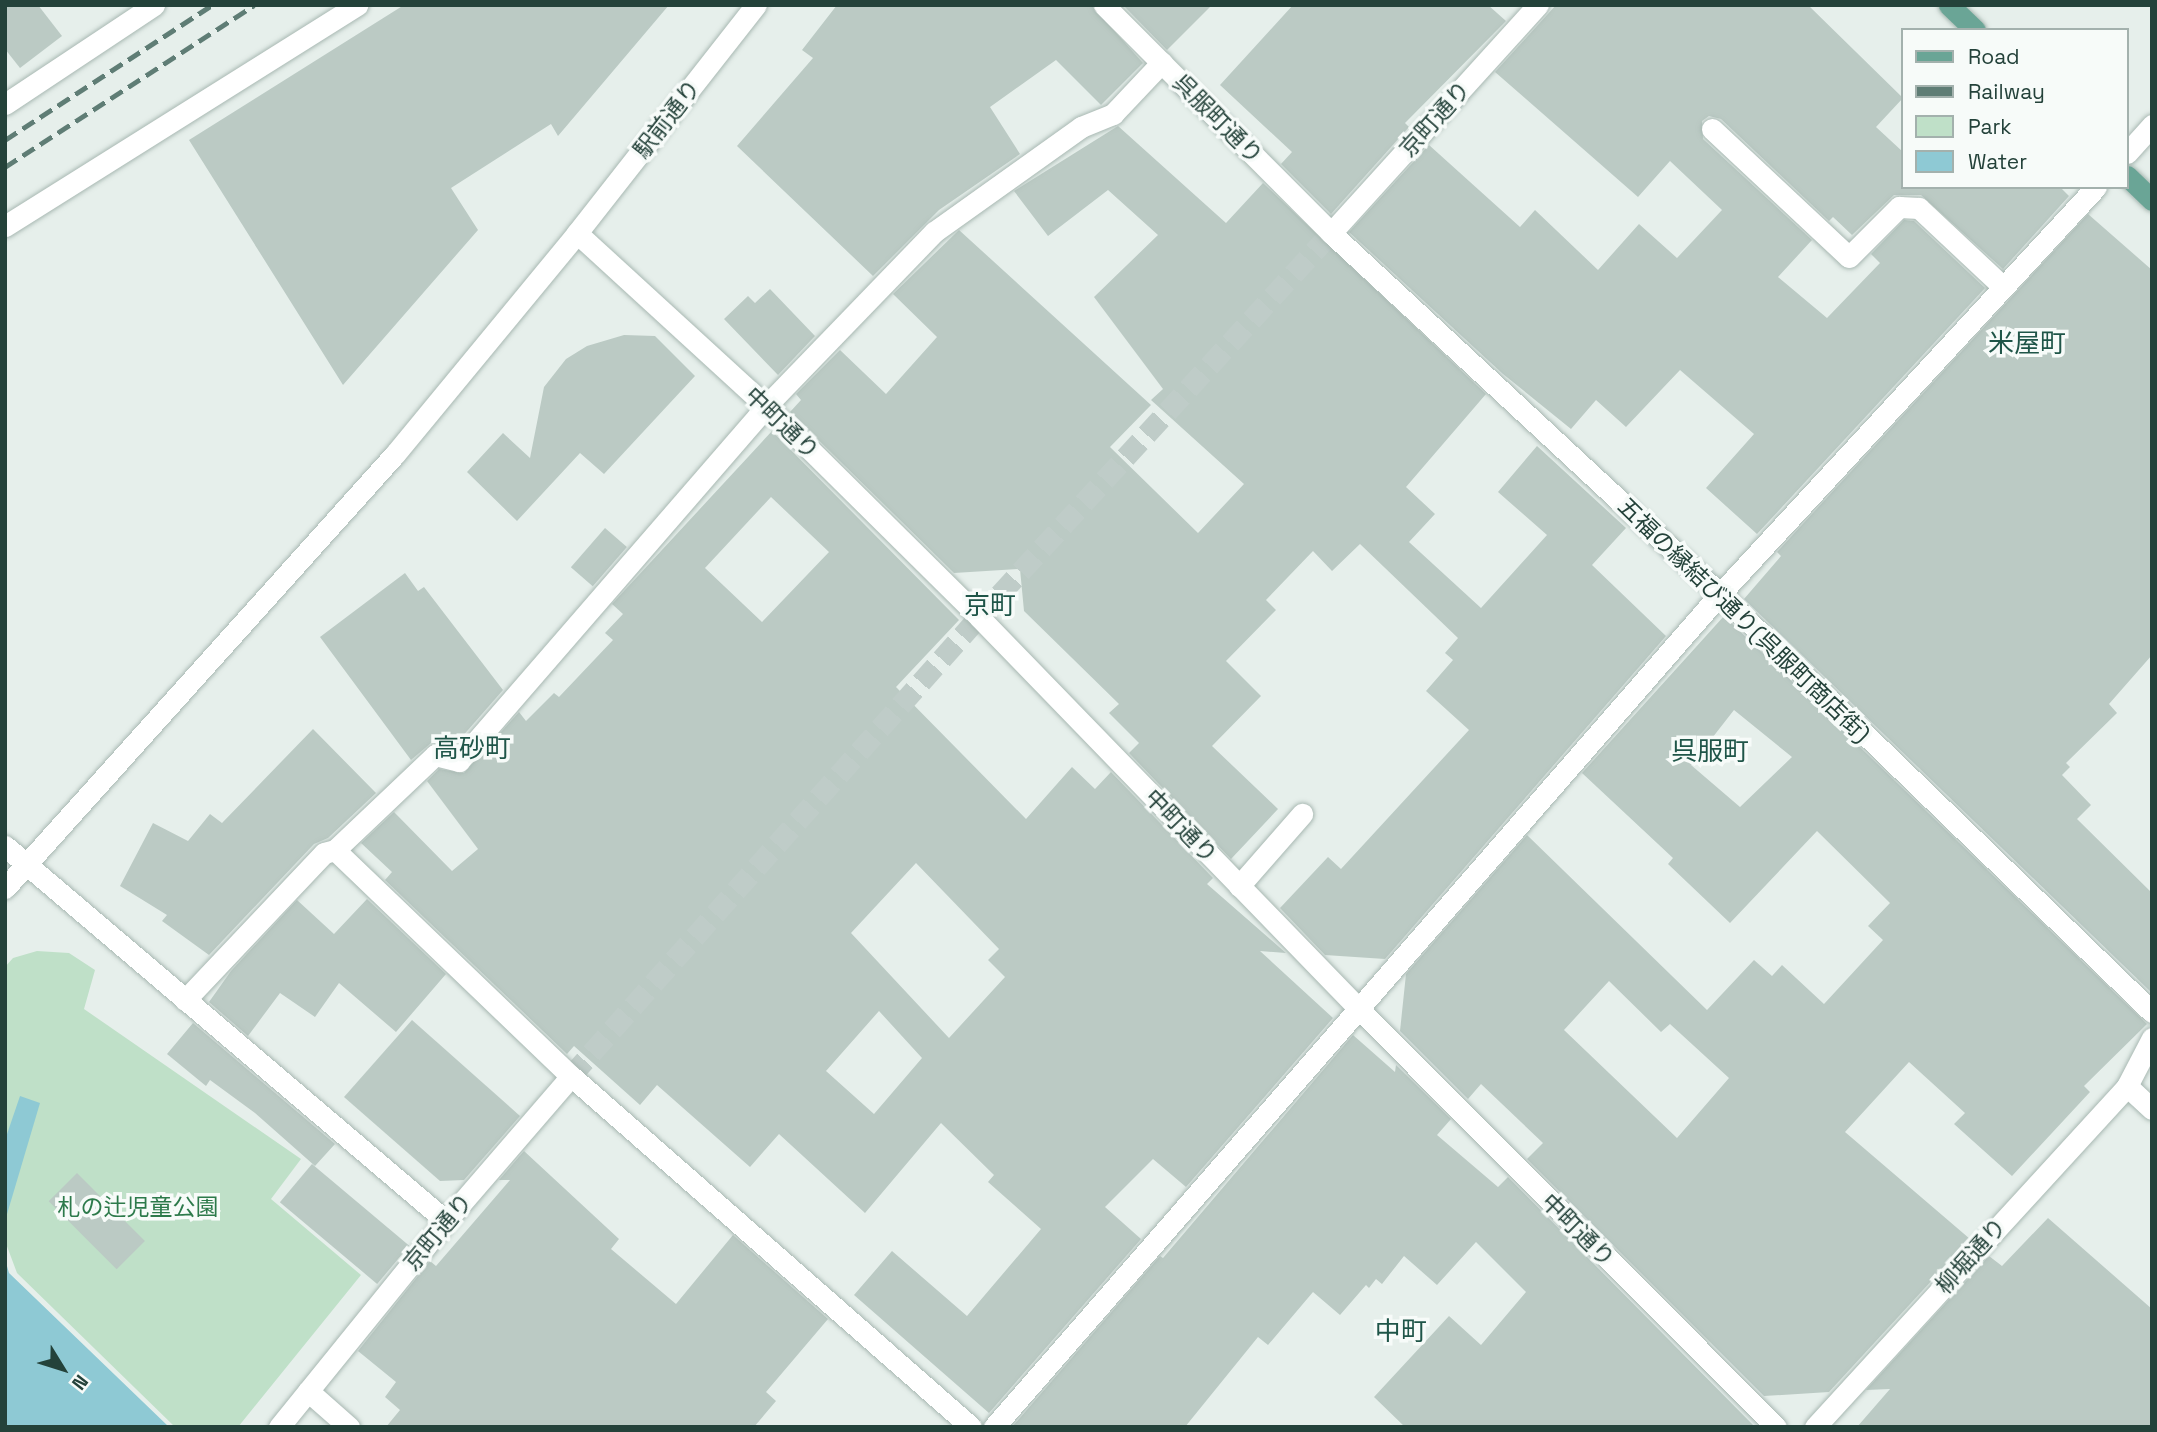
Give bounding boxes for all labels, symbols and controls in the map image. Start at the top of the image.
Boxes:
legend [1902,28,2129,189]
text: Road [1968,43,2020,70]
street label: 呉服町通り [1168,69,1268,169]
street label: 駅前通り [628,74,706,164]
street label: 京町通り [1394,76,1476,162]
text: Railway [1968,78,2045,105]
text: Park [1968,113,2012,140]
text: Water [1968,148,2027,175]
district label: 米屋町 [1988,328,2066,360]
street label: 中町通り [739,381,825,465]
street label: 五福の縁結び通り(呉服町商店街) [1612,492,1876,748]
district label: 京町 [964,590,1016,622]
district label: 高砂町 [433,733,511,765]
district label: 呉服町 [1671,736,1749,768]
street label: 中町通り [1139,783,1223,869]
street label: 京町通り [398,1188,478,1276]
street label: 中町通り [1536,1188,1620,1272]
park label: 札の辻児童公園 [58,1193,218,1221]
street label: 柳堀通り [1930,1213,2012,1299]
district label: 中町 [1375,1316,1427,1348]
north arrow [28,1334,98,1404]
text: N [66,1370,94,1395]

